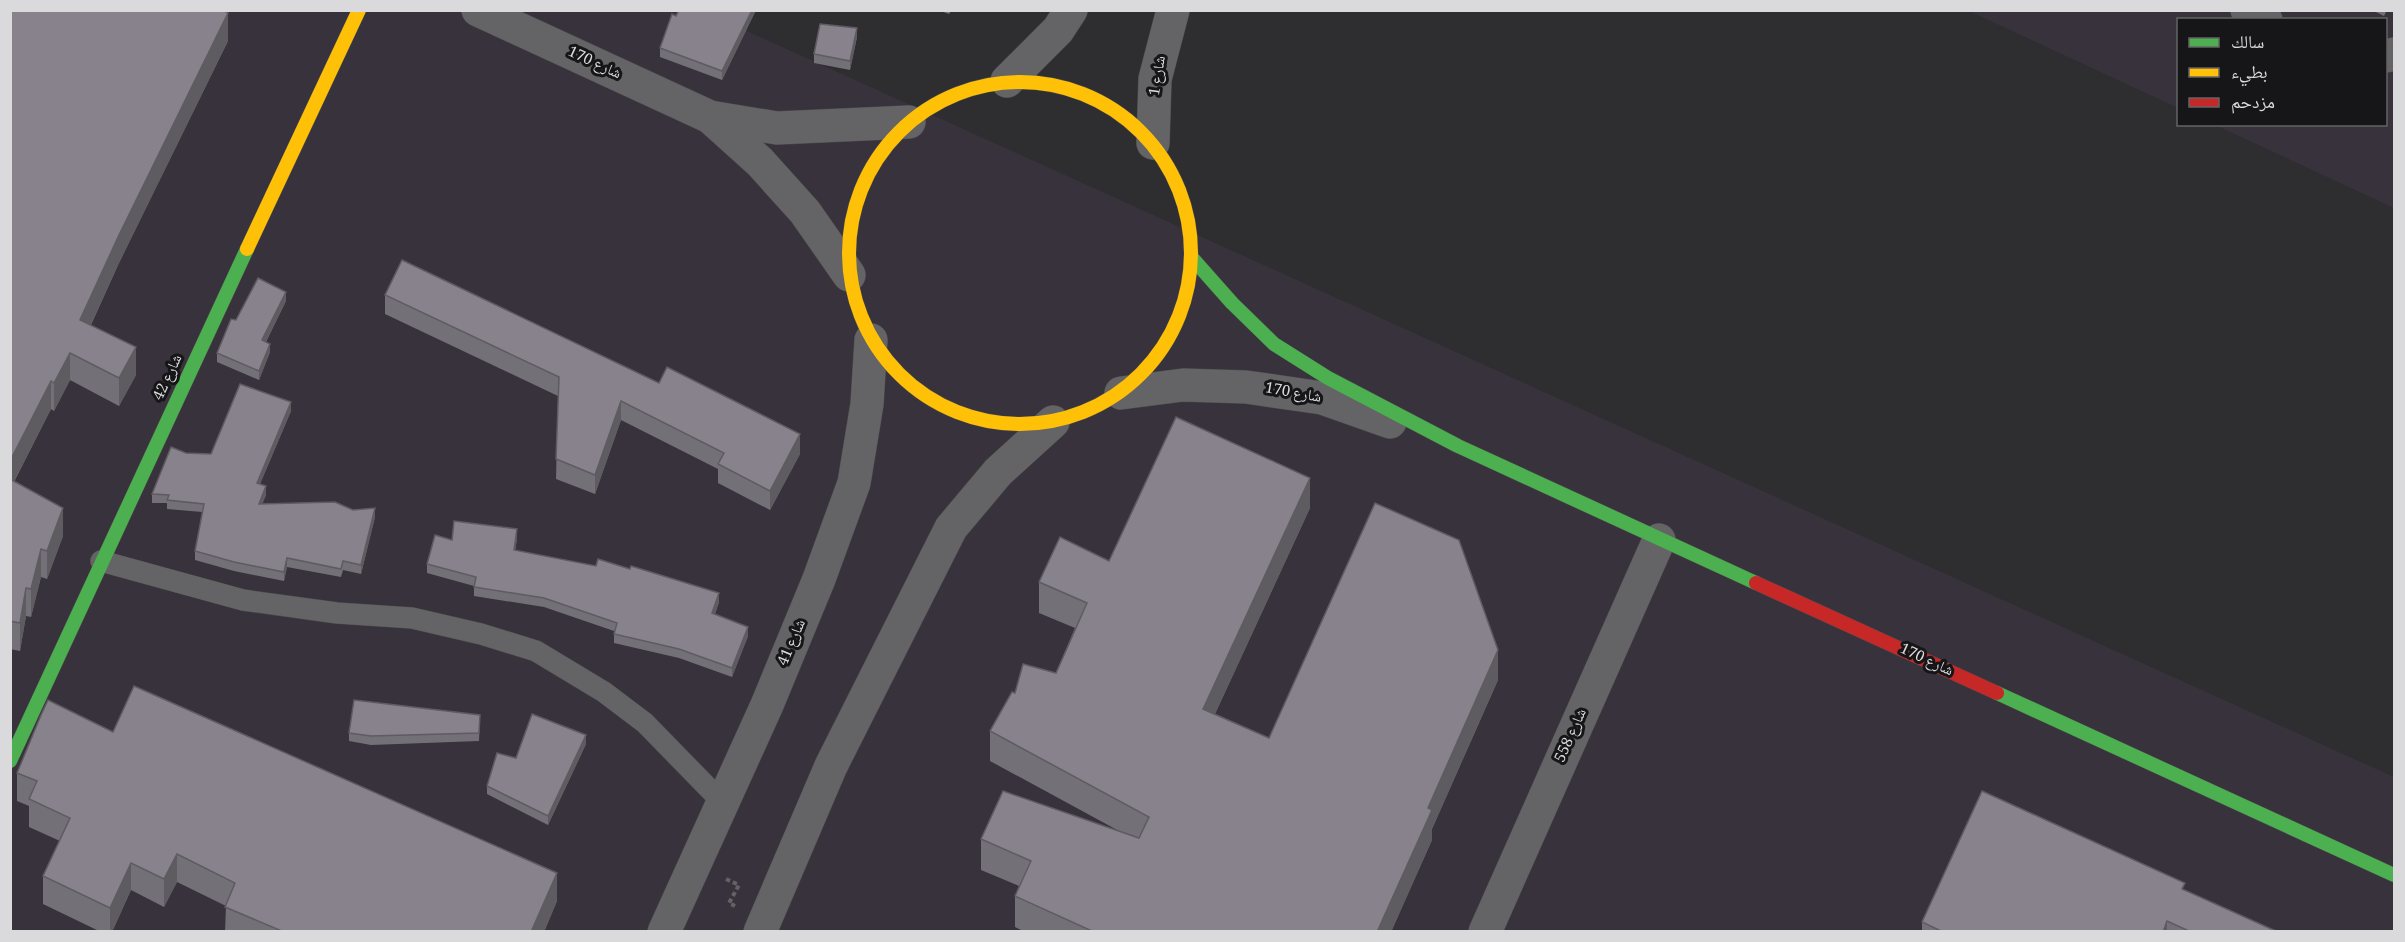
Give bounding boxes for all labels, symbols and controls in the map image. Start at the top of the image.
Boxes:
legend [2177,18,2387,126]
text: سالك [2231,29,2264,59]
street label: شارع 170 [563,40,625,88]
street label: شارع 1 [1143,54,1175,98]
text: بطيء [2231,59,2268,89]
text: مزدحم [2231,89,2275,119]
street label: شارع 42 [147,350,191,406]
street label: شارع 170 [1263,376,1323,412]
street label: شارع 41 [772,615,815,670]
street label: شارع 170 [1895,637,1957,685]
street label: شارع 558 [1549,705,1596,767]

